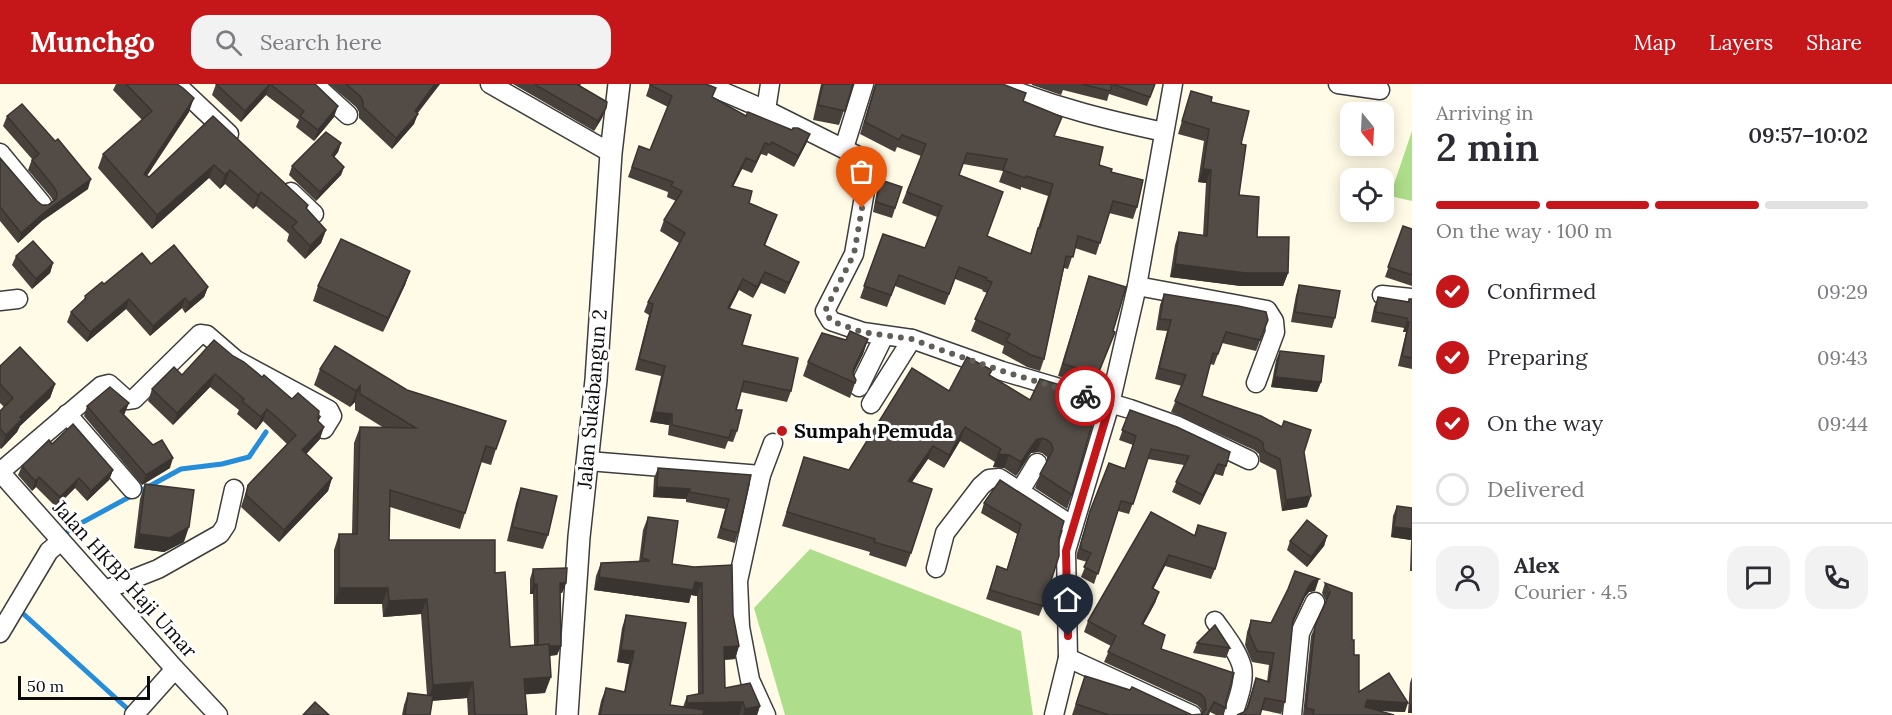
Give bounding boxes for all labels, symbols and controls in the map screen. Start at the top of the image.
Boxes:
search box [191,15,611,69]
text: Munchgo [30,24,155,60]
icon: search [212,26,245,59]
text: Search here [260,28,382,56]
text: Map [1633,29,1676,56]
text: Layers [1709,29,1773,56]
text: Share [1806,29,1862,56]
text: Arriving in [1436,100,1533,125]
north arrow [1340,102,1394,156]
map controls [1340,102,1394,222]
text: 09:57–10:02 [1748,121,1868,149]
text: 2 min [1436,122,1539,172]
pin [836,146,887,208]
icon: bag [845,155,878,188]
button: locate [1340,168,1394,222]
text: On the way · 100 m [1436,218,1612,243]
icon: check [1436,275,1469,308]
text: Confirmed [1487,277,1596,305]
text: 09:29 [1817,279,1868,304]
street label: Jalan Sukabangun 2 [571,308,612,491]
icon: check [1436,341,1469,374]
text: Preparing [1487,343,1587,371]
text: 09:43 [1817,345,1868,370]
courier [1055,366,1115,426]
icon: bike [1069,380,1102,413]
icon: check [1436,407,1469,440]
text: On the way [1487,409,1603,437]
text: 09:44 [1817,411,1868,436]
place label: Sumpah Pemuda [794,418,953,443]
marker: Sumpah Pemuda [775,424,789,438]
text: Delivered [1487,475,1585,503]
street label: Jalan HKBP Haji Umar [47,494,203,663]
button: person [1436,546,1499,609]
button: chat [1727,546,1790,609]
button: phone [1805,546,1868,609]
text: Alex [1514,551,1559,579]
pin [1042,574,1093,636]
text: Courier · 4.5 [1514,579,1628,604]
icon: home [1051,583,1084,616]
scale bar [18,673,150,700]
text: 50 m [27,676,64,696]

